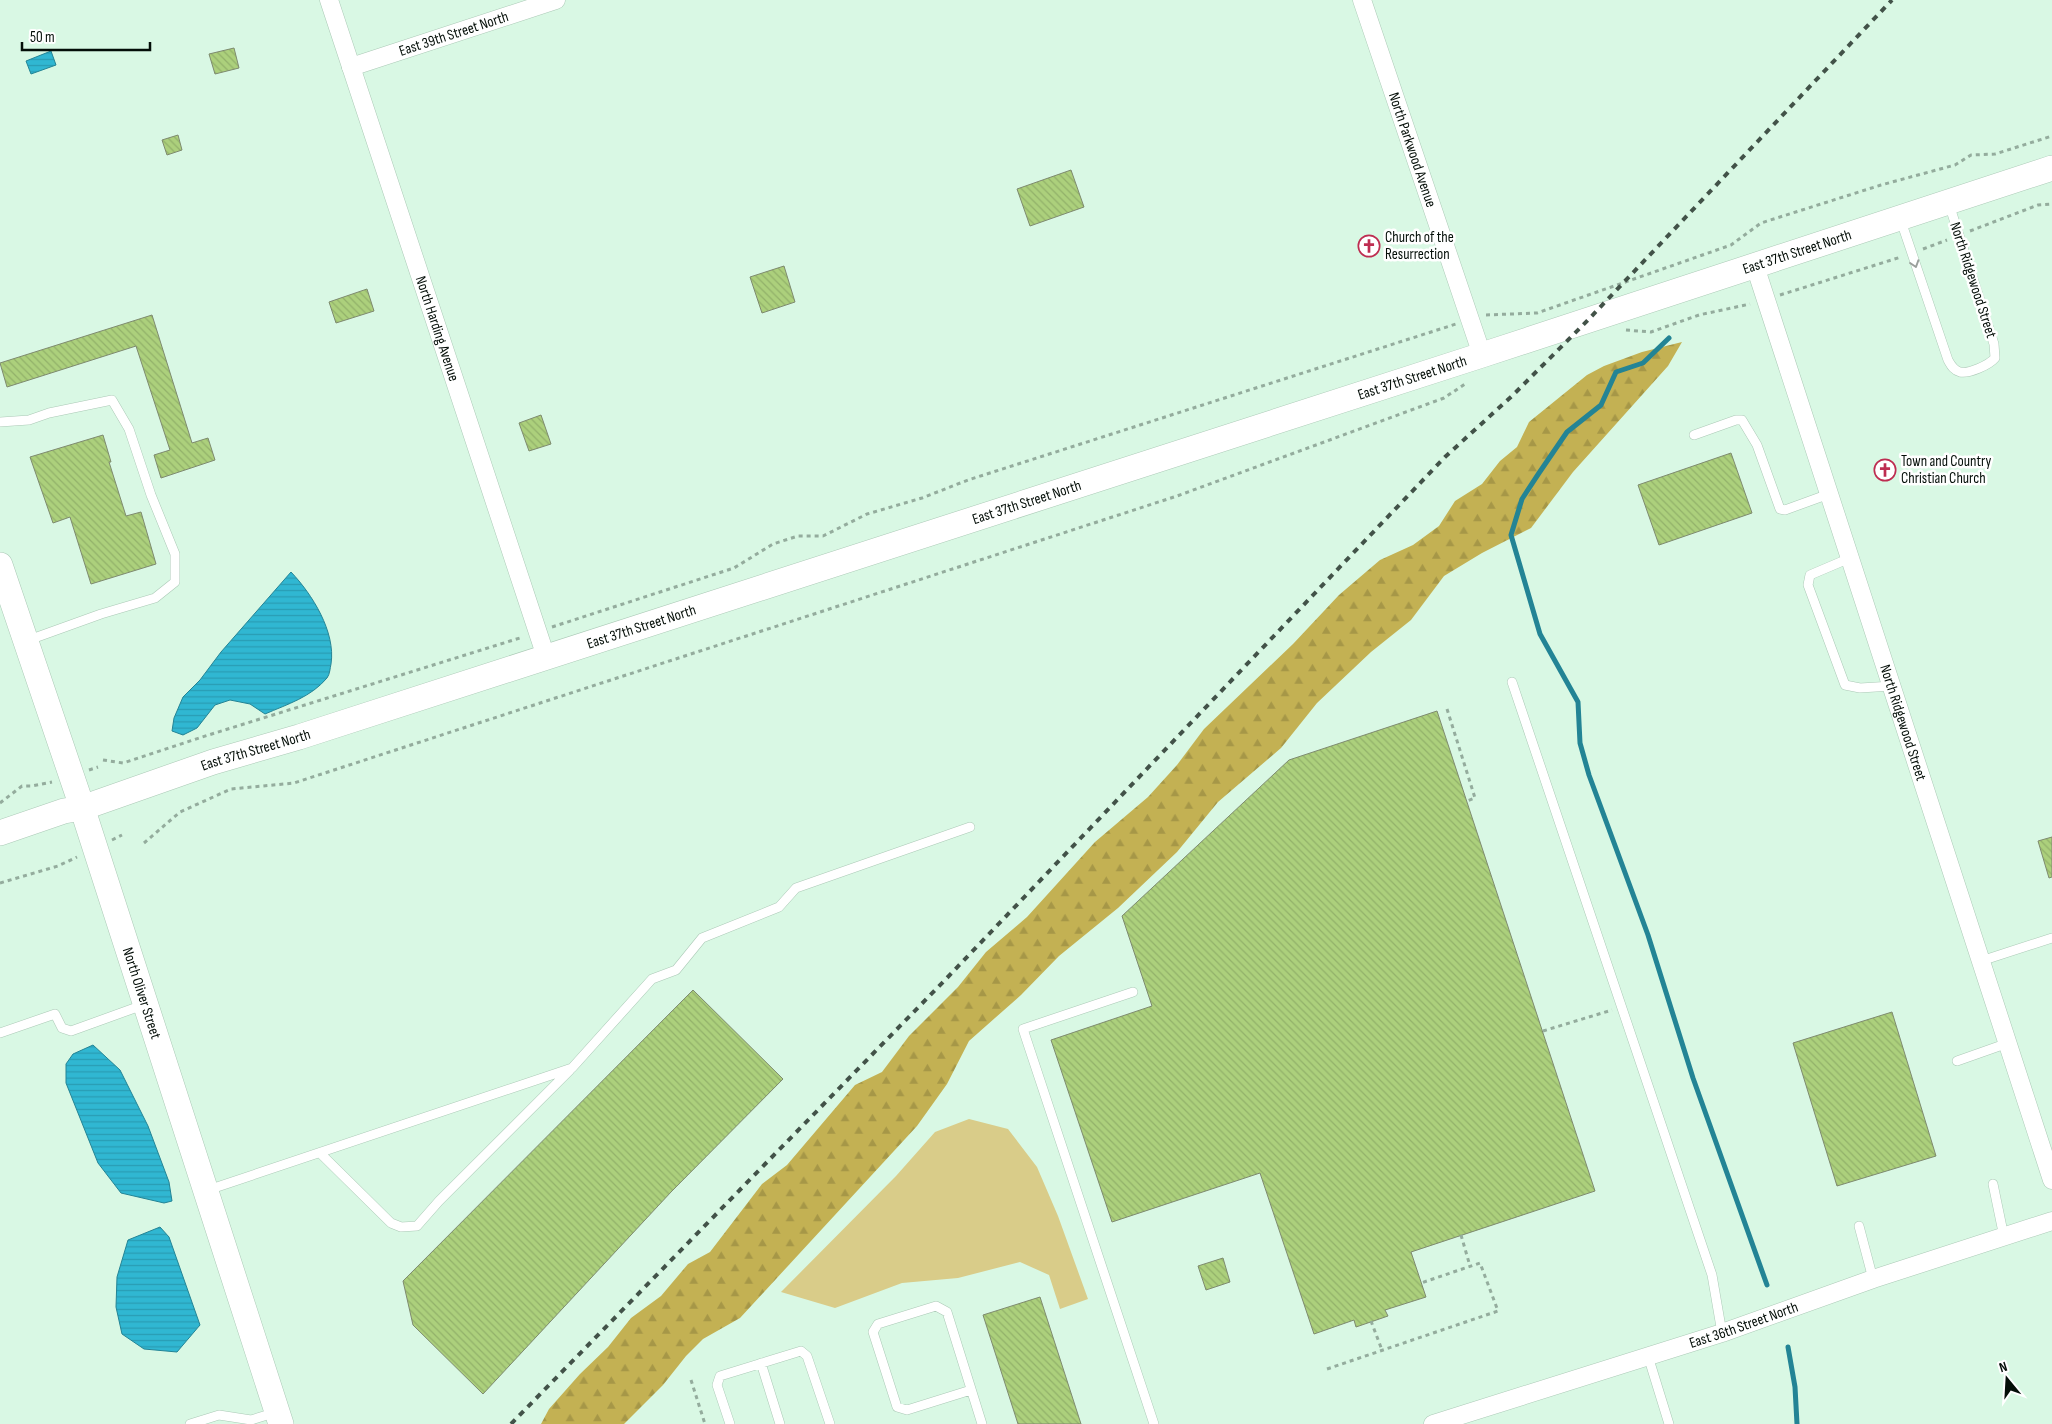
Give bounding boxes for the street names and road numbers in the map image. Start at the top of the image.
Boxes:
street label: East 39th Street North [397,7,511,60]
street label: North Parkwood Avenue [1384,90,1441,210]
street label: North Ridgewood Street [1945,220,2001,341]
street label: East 37th Street North [1740,225,1854,278]
street label: North Harding Avenue [411,273,464,384]
street label: East 37th Street North [1355,351,1469,404]
street label: East 37th Street North [970,476,1084,528]
street label: East 37th Street North [584,600,698,653]
street label: North Ridgewood Street [1876,662,1931,783]
street label: East 37th Street North [198,724,313,775]
street label: North Oliver Street [118,945,166,1042]
street label: East 36th Street North [1687,1297,1800,1352]

